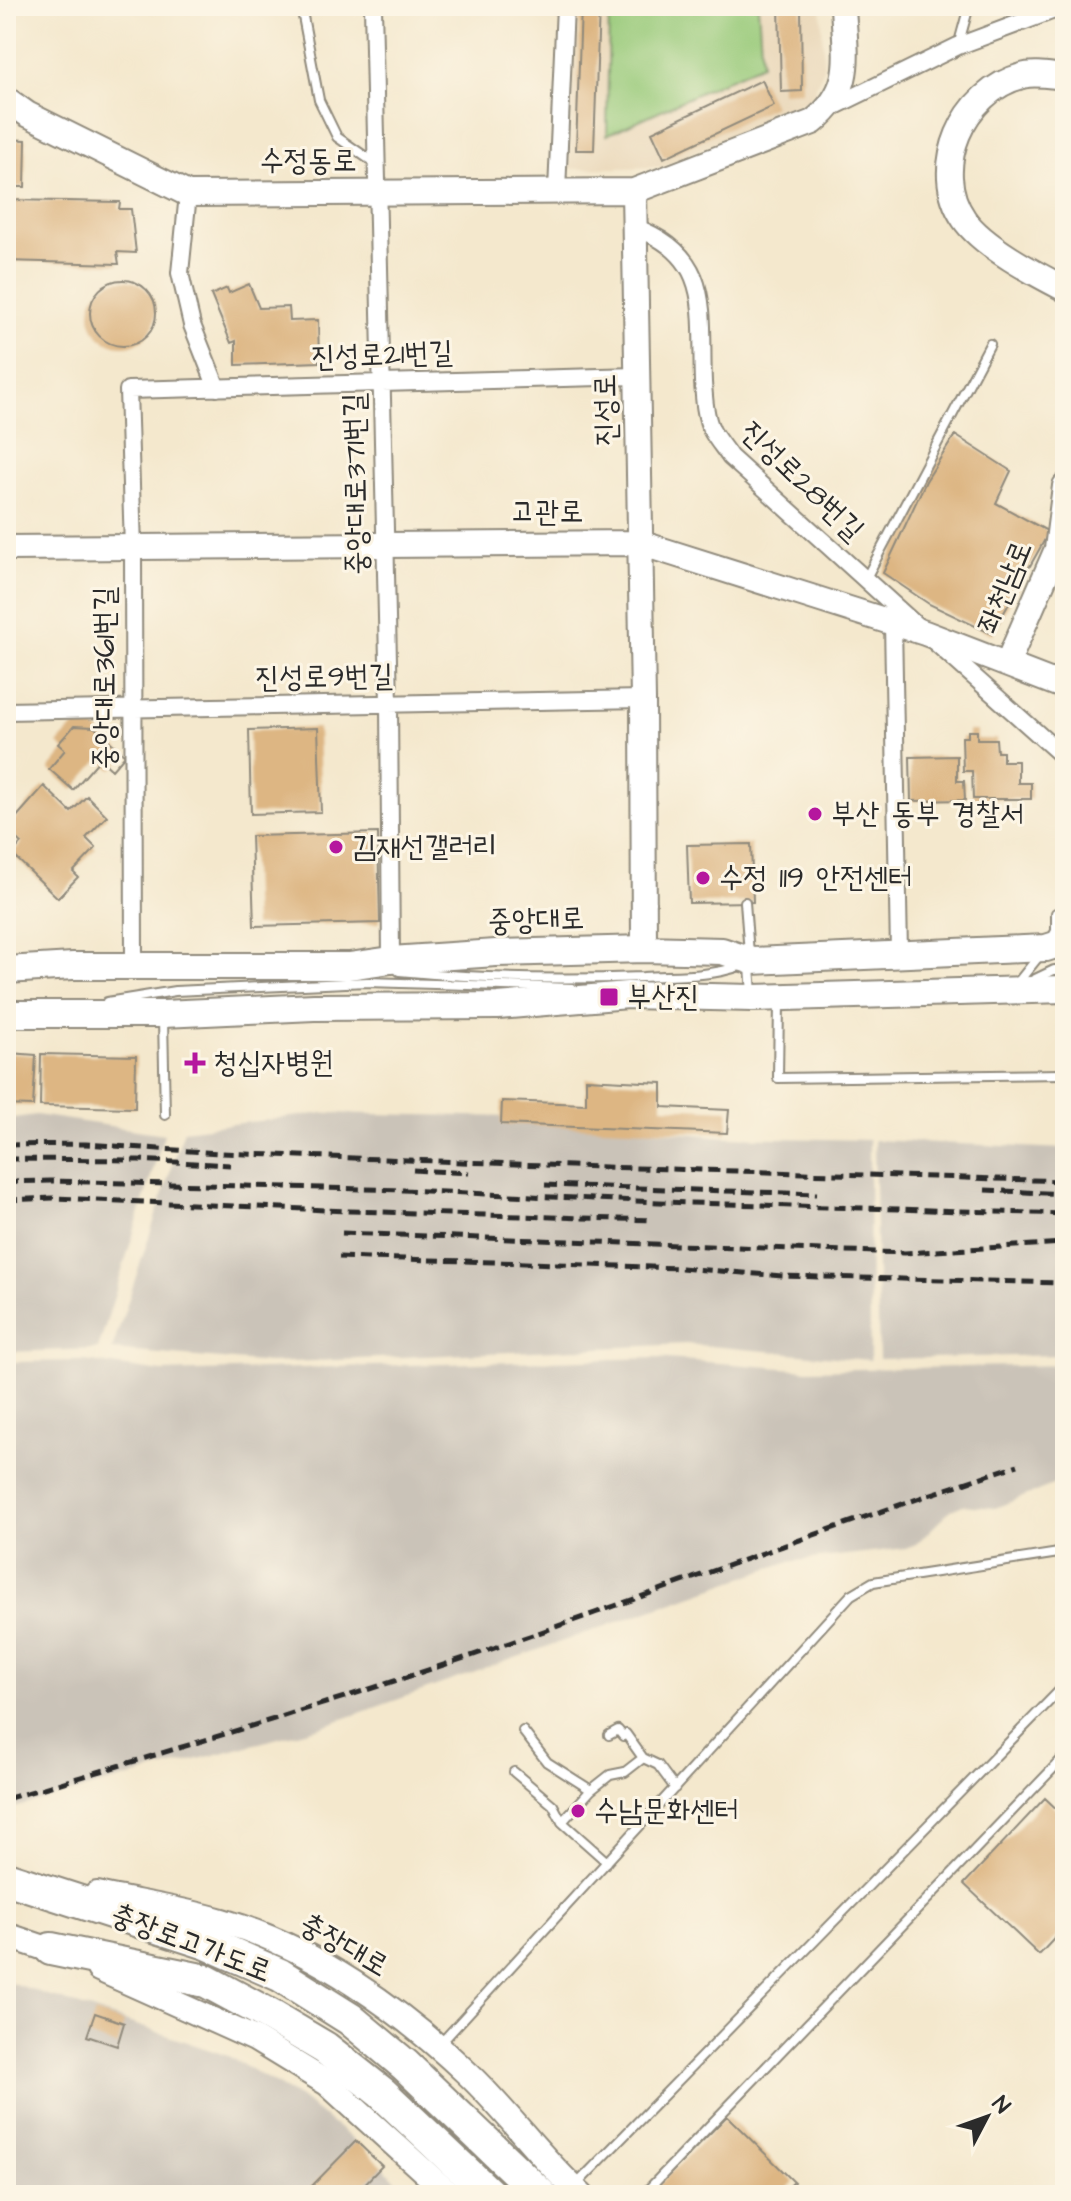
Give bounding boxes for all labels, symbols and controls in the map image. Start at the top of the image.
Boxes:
street label: 수정동로 [260,140,356,182]
street label: 진성로21번길 [310,332,454,378]
street label: 진성로 [584,373,628,447]
street label: 중앙대로371번길 [333,392,379,576]
street label: 진성로28번길 [731,411,873,551]
street label: 고관로 [511,491,583,533]
street label: 좌천남로 [967,534,1043,640]
street label: 중앙대로361번길 [84,587,126,769]
street label: 진성로9번길 [255,655,393,699]
place label: 부산 동부 경찰서 [831,793,1024,835]
marker: 부산 동부 경찰서 [806,805,824,823]
place label: 김재선갤러리 [352,826,497,868]
marker: 김재선갤러리 [327,838,345,856]
place label: 수정 119 안전센터 [719,857,913,899]
marker: 수정 119 안전센터 [694,869,712,887]
street label: 중앙대로 [487,897,585,943]
place label: 부산진 [627,976,699,1018]
marker: 부산진 [598,986,620,1008]
place label: 청십자병원 [213,1042,334,1084]
marker: 청십자병원 [184,1052,206,1074]
place label: 수남문화센터 [594,1790,739,1832]
marker: 수남문화센터 [569,1802,587,1820]
street label: 충장로고가도로 [105,1893,277,1993]
street label: 충장대로 [292,1903,396,1987]
north arrow [947,2077,1027,2157]
text: N [985,2089,1017,2120]

